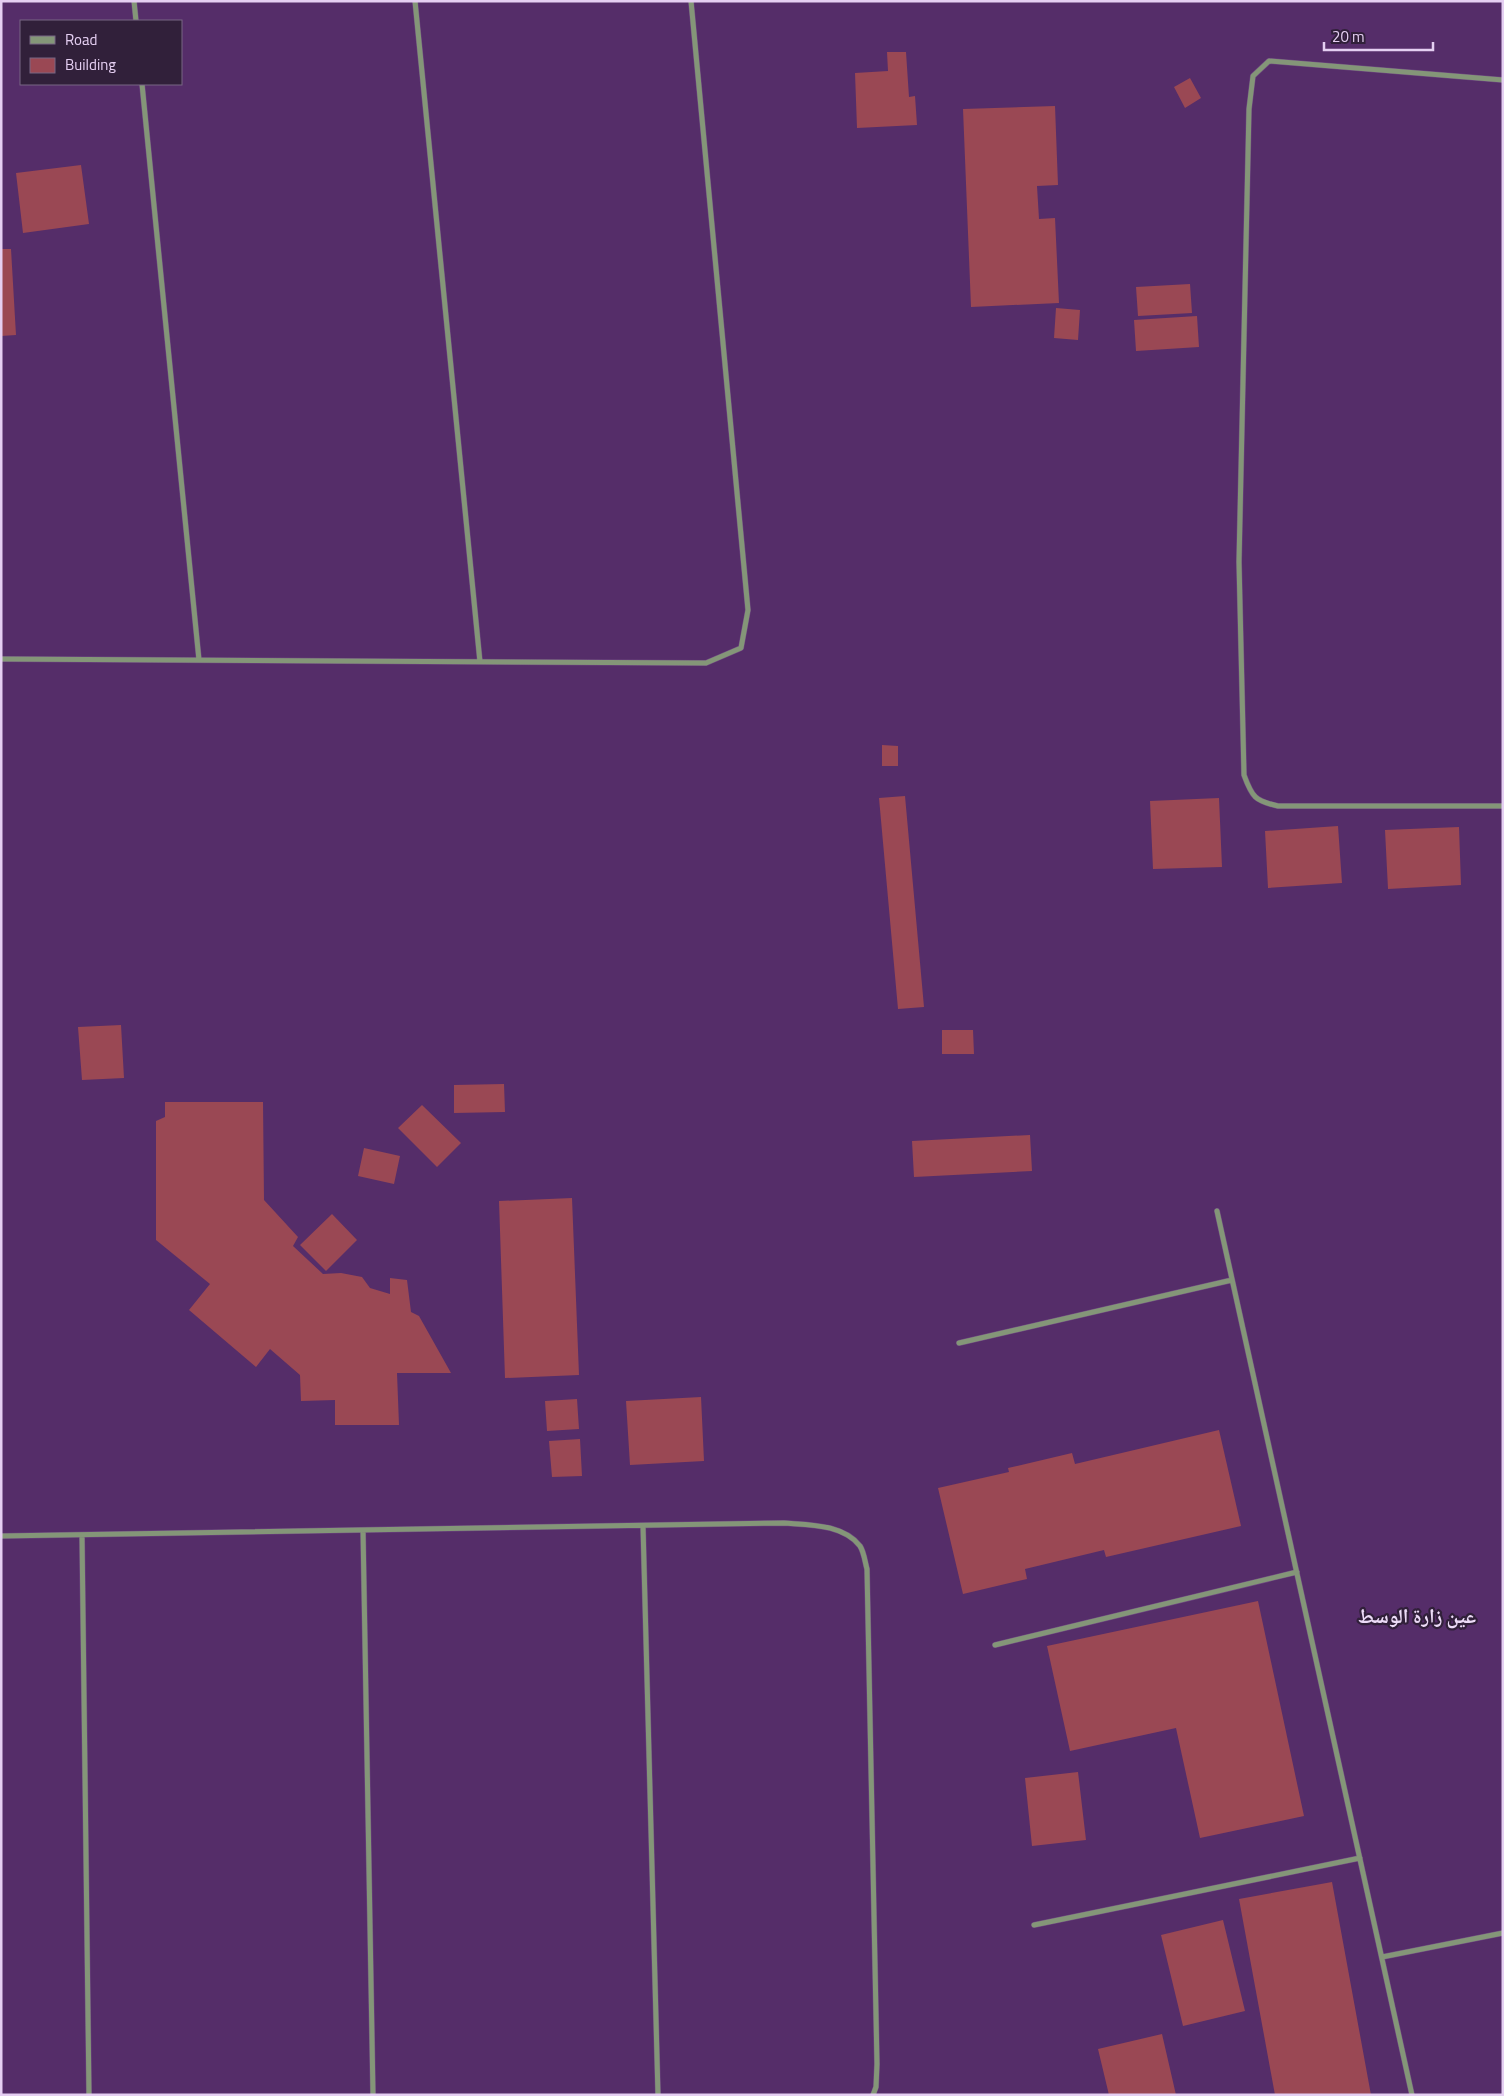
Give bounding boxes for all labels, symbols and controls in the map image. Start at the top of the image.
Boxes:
legend [20,20,182,85]
scale bar [1324,20,1433,52]
text: 20 m [1332,25,1365,48]
text: Road [65,28,97,51]
text: Building [65,53,116,76]
district label: عين زارة الوسط [1358,1600,1476,1631]

